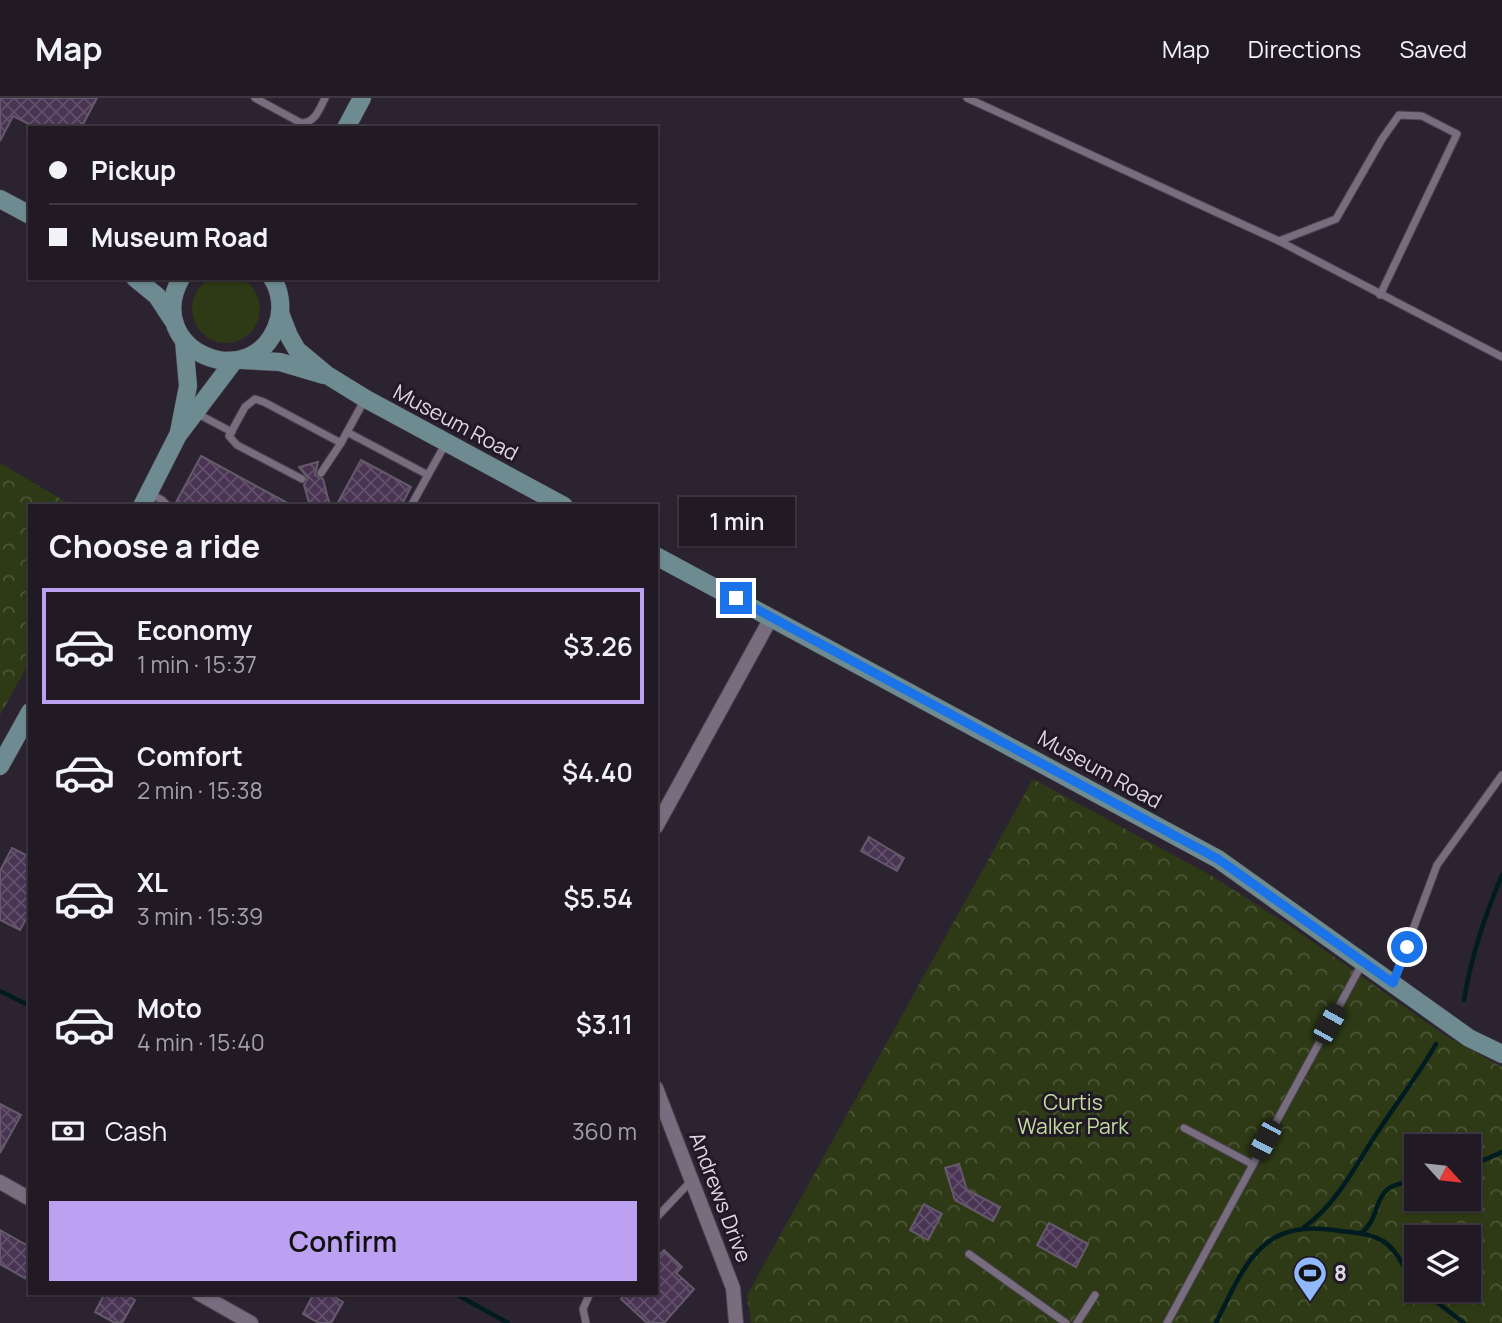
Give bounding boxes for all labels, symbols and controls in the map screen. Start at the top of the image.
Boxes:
text: Map [35,26,103,71]
text: Map [1162,32,1210,65]
text: Directions [1248,32,1361,65]
text: Saved [1399,32,1467,65]
text: Pickup [91,152,176,188]
text: Museum Road [91,219,268,255]
street label: Museum Road [389,377,523,467]
callout: 1 min [678,496,794,546]
text: 1 min [710,505,764,537]
text: Choose a ride [49,524,260,568]
route end [720,582,752,614]
text: Economy [137,612,252,648]
icon: car [53,615,116,678]
text: $3.26 [563,628,633,664]
text: 1 min · 15:37 [137,648,257,680]
street label: Museum Road [1033,723,1167,815]
text: Comfort [137,738,243,774]
icon: car [53,741,116,804]
text: $4.40 [562,754,633,790]
text: 2 min · 15:38 [137,774,263,806]
text: XL [137,864,168,900]
icon: car [53,867,116,930]
text: $5.54 [564,880,633,916]
text: 3 min · 15:39 [137,900,263,932]
route start [1391,931,1423,963]
text: Moto [137,990,202,1026]
icon: car [53,993,116,1056]
car [1310,1001,1349,1047]
text: $3.11 [576,1006,633,1042]
text: 4 min · 15:40 [137,1026,265,1058]
park label: Curtis Walker Park [1017,1088,1129,1140]
icon: cash [49,1112,87,1150]
text: Cash [105,1113,167,1149]
text: 360 m [572,1115,637,1147]
car [1246,1117,1285,1163]
street label: Andrews Drive [683,1128,759,1266]
north arrow [1404,1134,1480,1211]
map controls [1404,1134,1481,1302]
button: Confirm [49,1201,637,1281]
button: layers [1404,1225,1481,1302]
sports icon: 8 [1291,1254,1329,1303]
place label: 8 [1334,1259,1347,1287]

